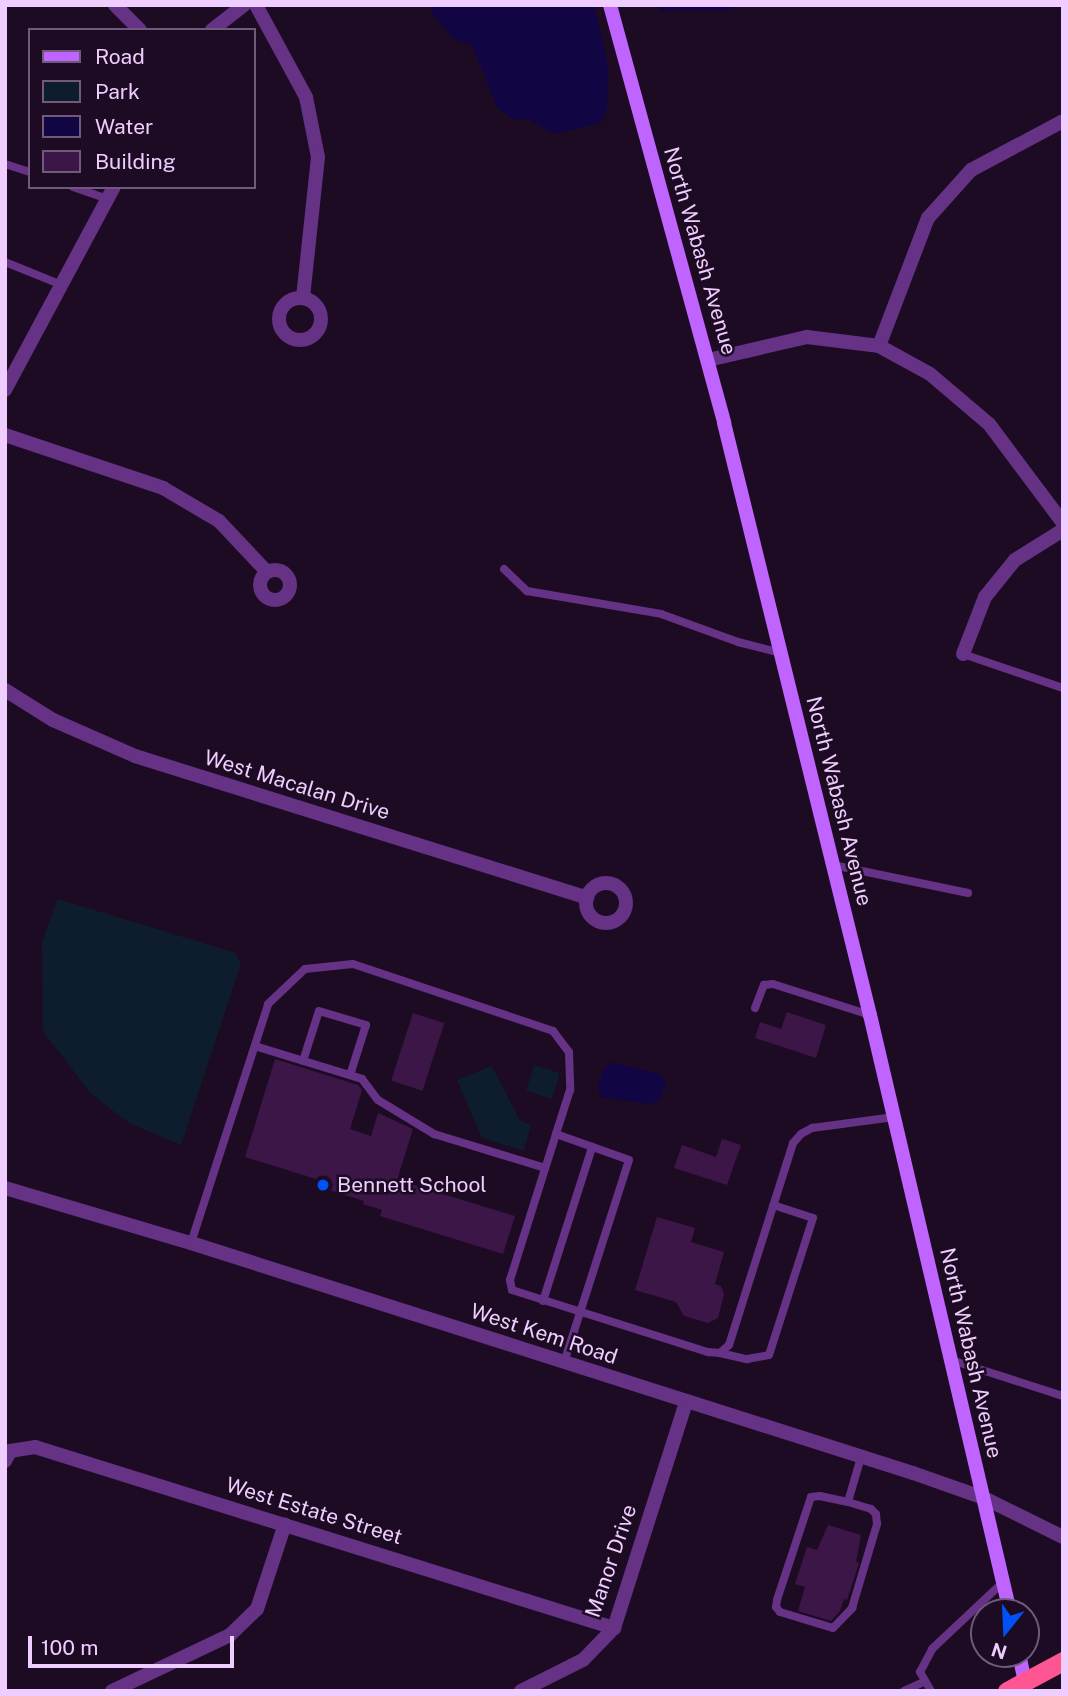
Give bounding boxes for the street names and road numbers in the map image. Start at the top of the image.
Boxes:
street label: North Wabash Avenue [658,144,742,358]
street label: North Wabash Avenue [801,693,877,909]
street label: West Macalan Drive [201,745,393,825]
street label: North Wabash Avenue [934,1245,1008,1461]
street label: West Kem Road [467,1298,621,1370]
street label: West Estate Street [223,1472,405,1550]
street label: Manor Drive [580,1501,642,1621]

